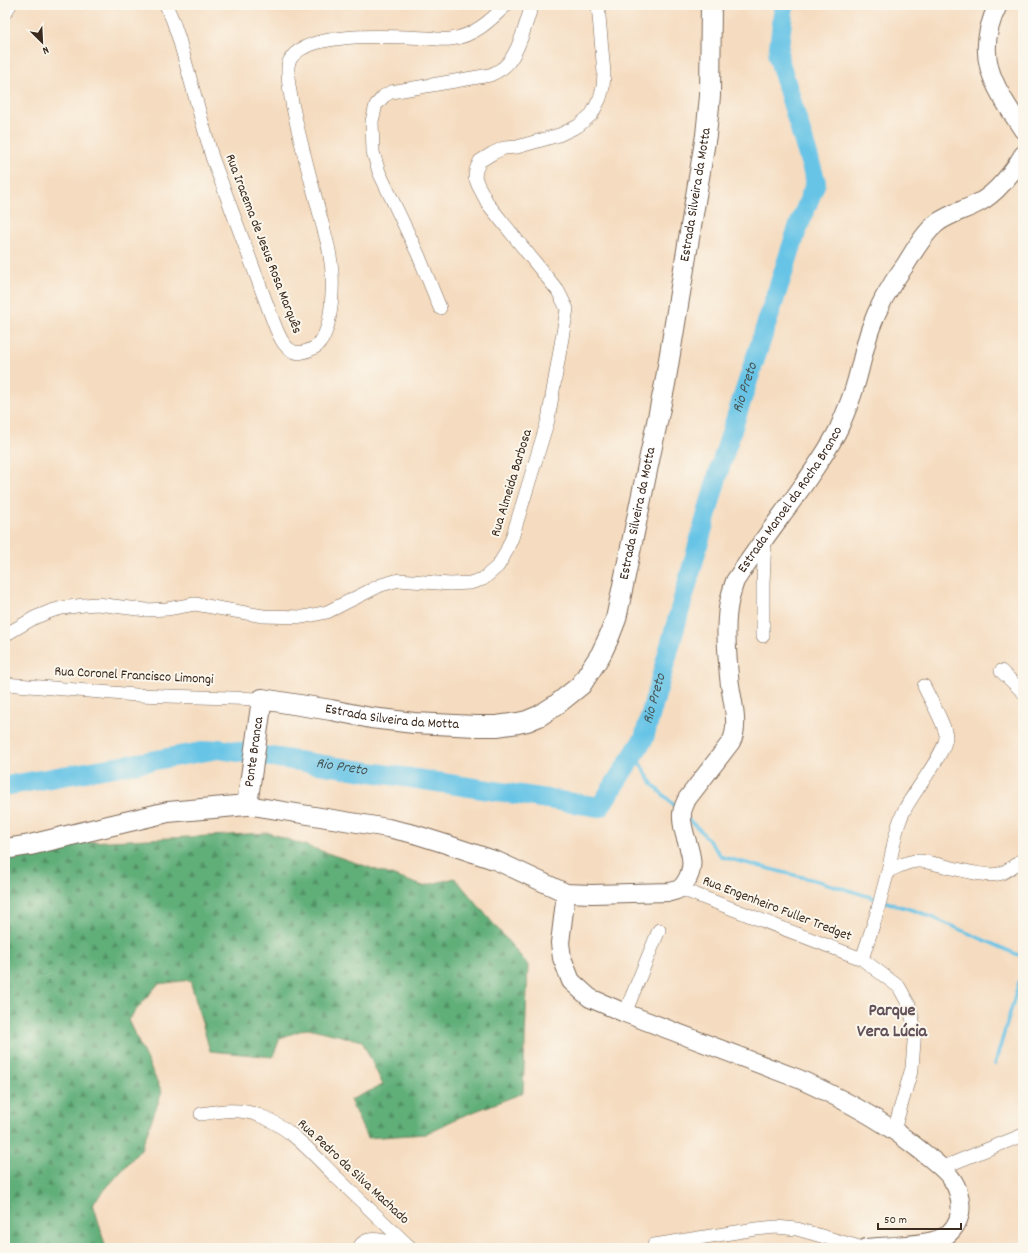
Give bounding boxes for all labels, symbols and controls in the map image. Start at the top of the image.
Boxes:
north arrow [22,22,62,62]
text: N [39,41,51,58]
street label: Estrada Silveira da Motta [675,127,717,263]
street label: Rua Iracema de Jesus Rosa Marquês [219,151,307,337]
water label: Rio Preto [727,359,764,416]
street label: Estrada Manoel da Rocha Branco [733,423,848,577]
street label: Rua Almeida Barbosa [486,426,538,539]
street label: Estrada Silveira da Motta [614,445,662,582]
street label: Rua Coronel Francisco Limongi [54,662,214,690]
water label: Rio Preto [637,670,673,727]
street label: Estrada Silveira da Motta [324,699,460,735]
street label: Ponte Branca [240,715,269,788]
water label: Rio Preto [314,753,370,783]
street label: Rua Engenheiro Fuller Tredget [699,871,855,947]
district label: Parque Vera Lúcia [857,999,928,1045]
street label: Rua Pedro da Silva Machado [293,1115,413,1229]
scale bar [878,1205,961,1231]
text: 50 m [884,1212,907,1229]

